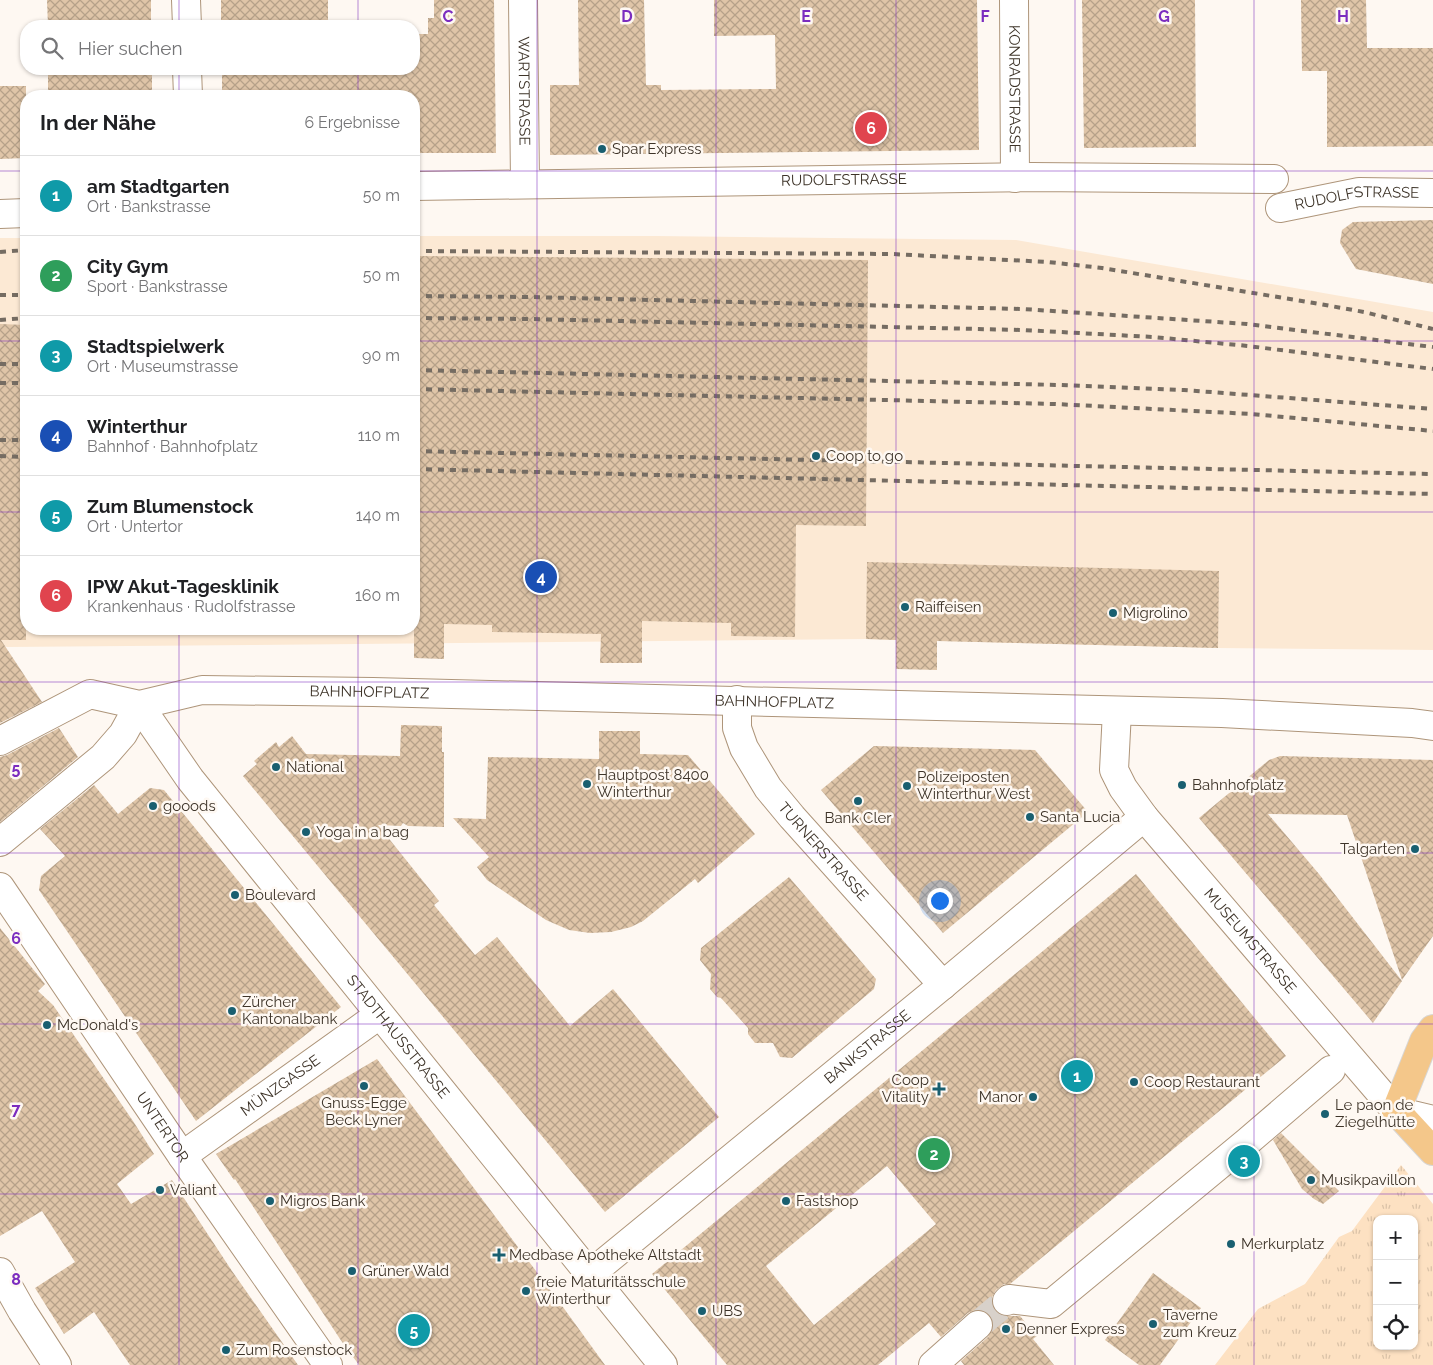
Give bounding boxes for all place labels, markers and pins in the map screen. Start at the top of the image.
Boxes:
pin: 6 [855,109,887,147]
place label: Spar Express [612,140,702,158]
marker: Spar Express [596,143,608,155]
place label: Coop to go [826,447,903,465]
marker: Coop to go [810,450,822,462]
pin: 4 [525,558,557,596]
place label: Raiffeisen [915,598,981,616]
marker: Raiffeisen [899,601,911,613]
place label: Migrolino [1123,604,1188,622]
marker: Migrolino [1107,607,1119,619]
place label: National [286,758,345,776]
marker: National [270,761,282,773]
place label: Hauptpost 8400 Winterthur [597,766,709,801]
place label: Polizeiposten Winterthur West [917,768,1030,803]
place label: Bahnhofplatz [1192,776,1284,794]
marker: Hauptpost 8400 Winterthur [581,778,593,790]
marker: Bahnhofplatz [1176,779,1188,791]
marker: Polizeiposten Winterthur West [901,780,913,792]
marker: Bank Cler [852,795,864,807]
place label: gooods [163,797,216,815]
marker: gooods [147,800,159,812]
place label: Santa Lucia [1040,808,1120,826]
place label: Bank Cler [824,809,892,827]
marker: Santa Lucia [1024,811,1036,823]
place label: Yoga in a bag [316,823,409,841]
marker: Yoga in a bag [300,826,312,838]
place label: Talgarten [1340,840,1405,858]
marker: Talgarten [1409,843,1421,855]
place label: Boulevard [245,886,316,904]
marker: Boulevard [229,889,241,901]
place label: Zürcher Kantonalbank [242,993,337,1028]
marker: Zürcher Kantonalbank [226,1005,238,1017]
place label: McDonald's [57,1016,138,1034]
marker: McDonald's [41,1019,53,1031]
pin: 1 [1061,1057,1093,1095]
place label: Coop Vitality [882,1071,929,1106]
place label: Coop Restaurant [1144,1073,1260,1091]
marker: Coop Restaurant [1128,1076,1140,1088]
marker: Gnuss-Egge Beck Lyner [358,1080,370,1092]
marker: Coop Vitality [933,1083,945,1095]
place label: Manor [979,1088,1024,1106]
marker: Manor [1027,1091,1039,1103]
place label: Gnuss-Egge Beck Lyner [321,1094,407,1129]
place label: Le paon de Ziegelhütte [1335,1096,1415,1131]
marker: Le paon de Ziegelhütte [1319,1108,1331,1120]
pin: 2 [918,1135,950,1173]
pin: 3 [1228,1142,1260,1180]
place label: Musikpavillon [1321,1171,1416,1189]
marker: Musikpavillon [1305,1174,1317,1186]
place label: Valiant [170,1181,217,1199]
marker: Valiant [154,1184,166,1196]
place label: Migros Bank [280,1192,366,1210]
place label: Fastshop [796,1192,858,1210]
marker: Migros Bank [264,1195,276,1207]
marker: Fastshop [780,1195,792,1207]
place label: Merkurplatz [1241,1235,1324,1253]
marker: Merkurplatz [1225,1238,1237,1250]
place label: Medbase Apotheke Altstadt [509,1246,702,1264]
marker: Medbase Apotheke Altstadt [493,1249,505,1261]
place label: Grüner Wald [362,1262,449,1280]
marker: Grüner Wald [346,1265,358,1277]
place label: freie Maturitätsschule Winterthur [536,1273,686,1308]
marker: freie Maturitätsschule Winterthur [520,1285,532,1297]
place label: UBS [712,1302,742,1320]
marker: UBS [696,1305,708,1317]
place label: Taverne zum Kreuz [1163,1306,1237,1341]
pin: 5 [398,1311,430,1349]
marker: Taverne zum Kreuz [1147,1318,1159,1330]
place label: Denner Express [1016,1320,1125,1338]
marker: Denner Express [1000,1323,1012,1335]
place label: Zum Rosenstock [236,1341,352,1359]
marker: Zum Rosenstock [220,1344,232,1356]

